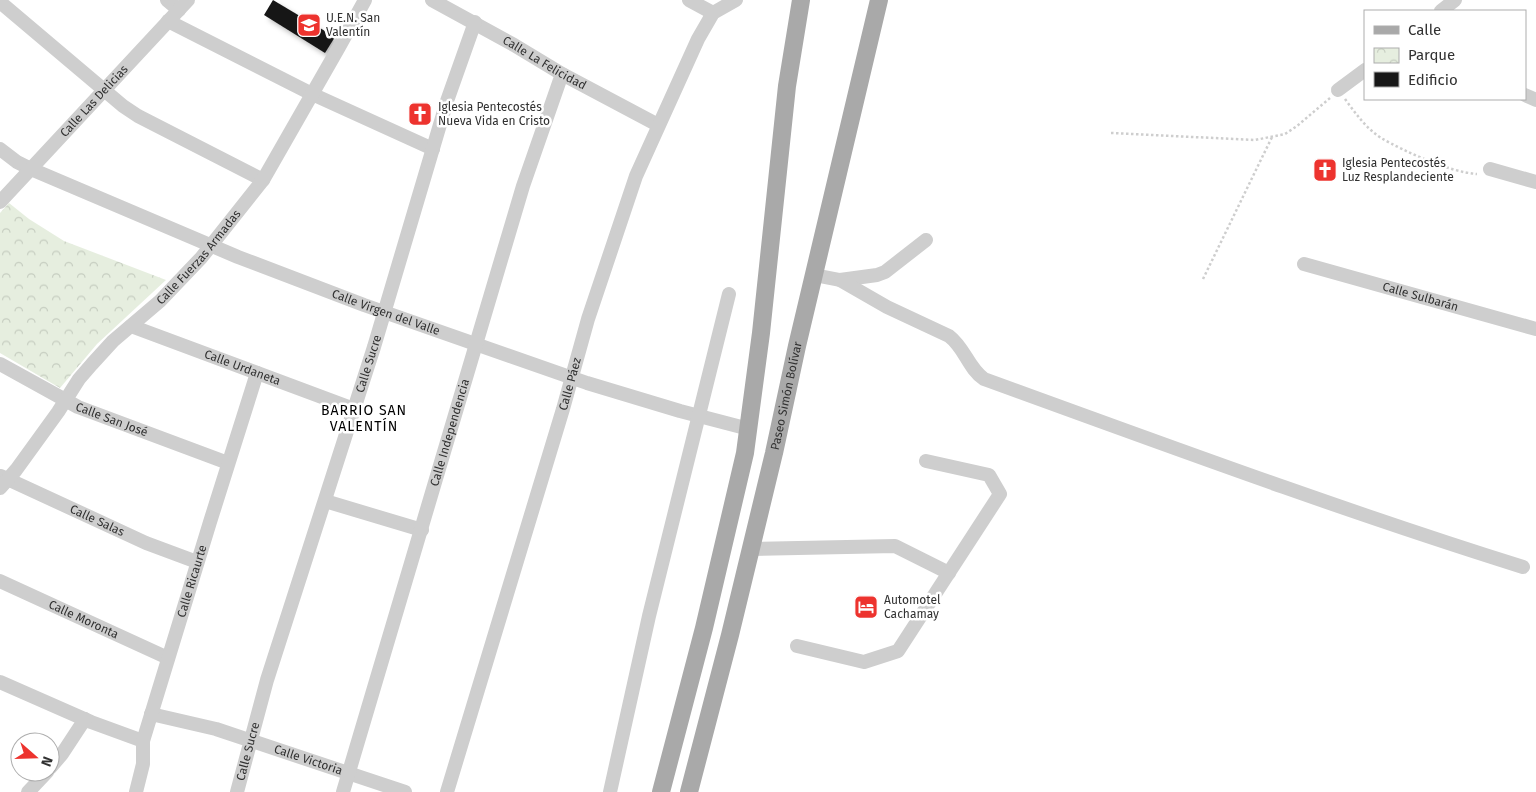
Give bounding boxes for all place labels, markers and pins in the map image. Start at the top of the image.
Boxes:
place label: U.E.N. San Valentín [326,11,380,39]
school or university icon: U.E.N. San Valentín [296,12,322,38]
place label: Iglesia Pentecostés Nueva Vida en Cristo [438,100,550,128]
church icon: Iglesia Pentecostés Nueva Vida en Cristo [407,101,433,127]
place label: Iglesia Pentecostés Luz Resplandeciente [1342,156,1454,184]
church icon: Iglesia Pentecostés Luz Resplandeciente [1312,157,1338,183]
place label: Automotel Cachamay [884,593,941,621]
hotel icon: Automotel Cachamay [853,594,879,620]

